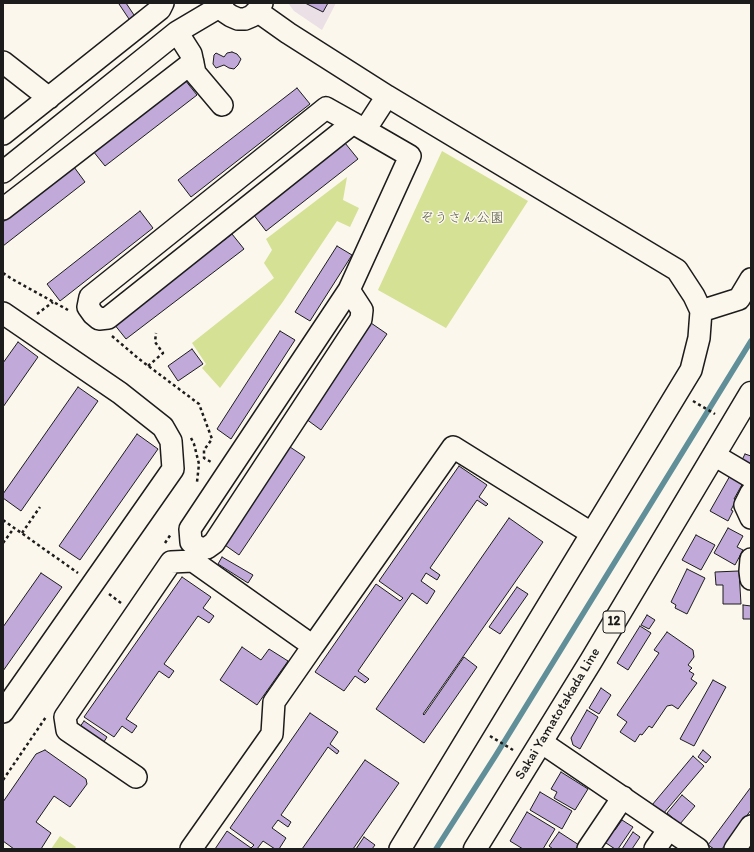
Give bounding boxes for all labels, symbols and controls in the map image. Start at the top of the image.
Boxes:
park label: ぞうさん公園 [420,210,504,226]
road number: 12 [603,611,625,633]
street label: Sakai Yamatotakada Line [512,645,604,783]

